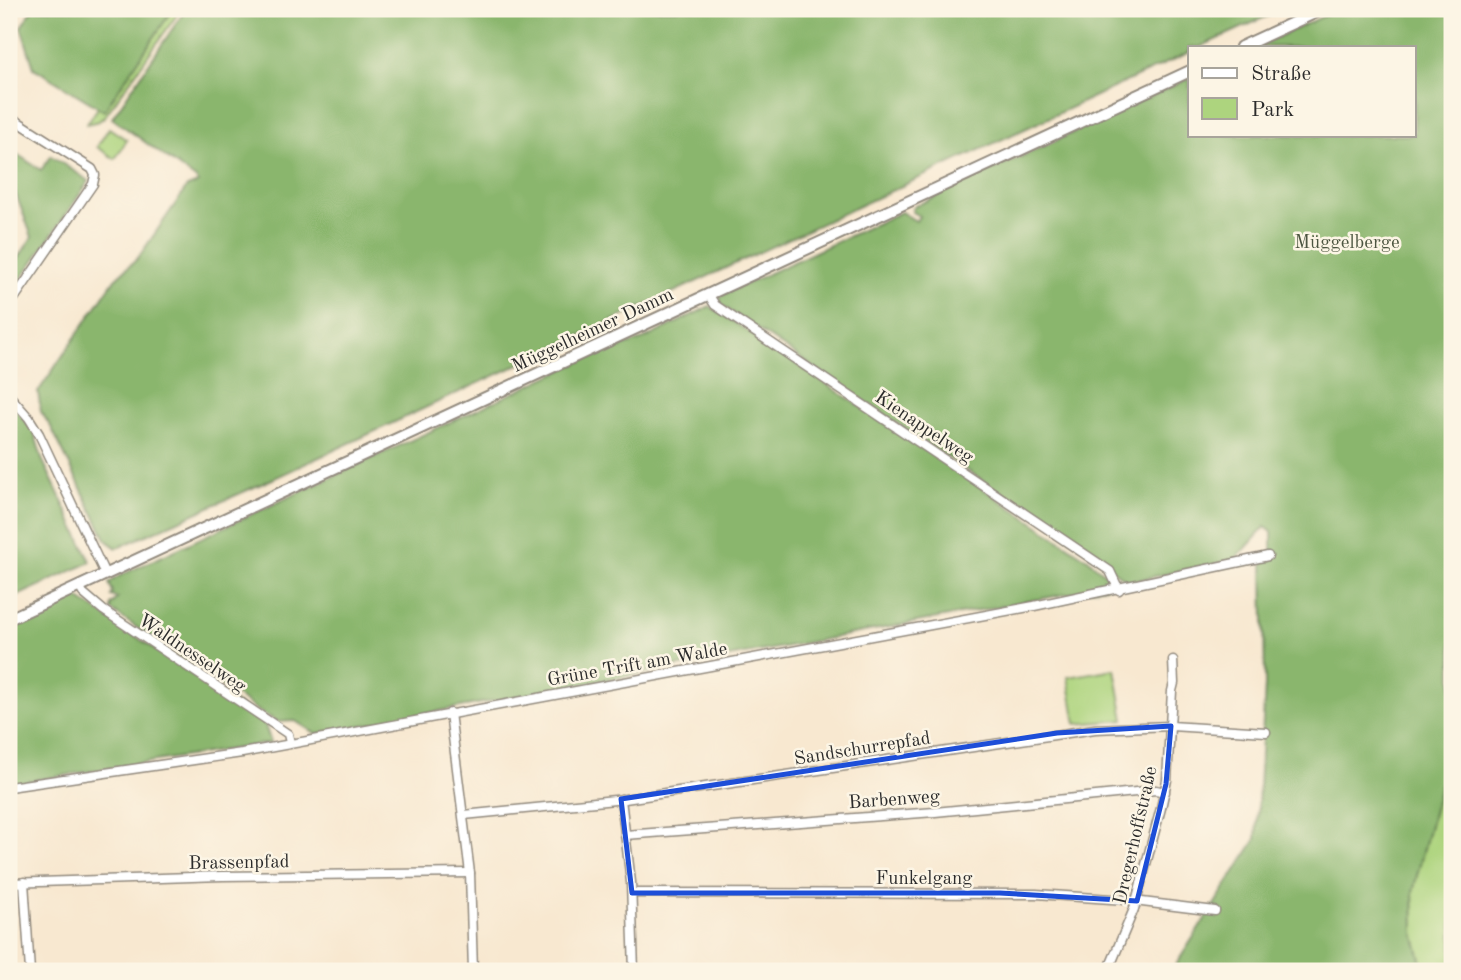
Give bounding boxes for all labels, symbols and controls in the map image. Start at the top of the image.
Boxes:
legend [1188,46,1416,136]
text: Straße [1251,64,1311,85]
text: Park [1251,100,1294,121]
park label: Müggelberge [1294,234,1400,253]
street label: Müggelheimer Damm [509,285,677,377]
street label: Kienappelweg [871,388,977,468]
street label: Waldnesselweg [134,611,250,697]
street label: Grüne Trift am Walde [546,640,729,691]
street label: Sandschurrepfad [793,729,932,770]
street label: Dregerhoffstraße [1111,765,1162,907]
street label: Barbenweg [848,788,941,813]
street label: Brassenpfad [188,853,290,874]
street label: Funkelgang [875,870,973,889]

